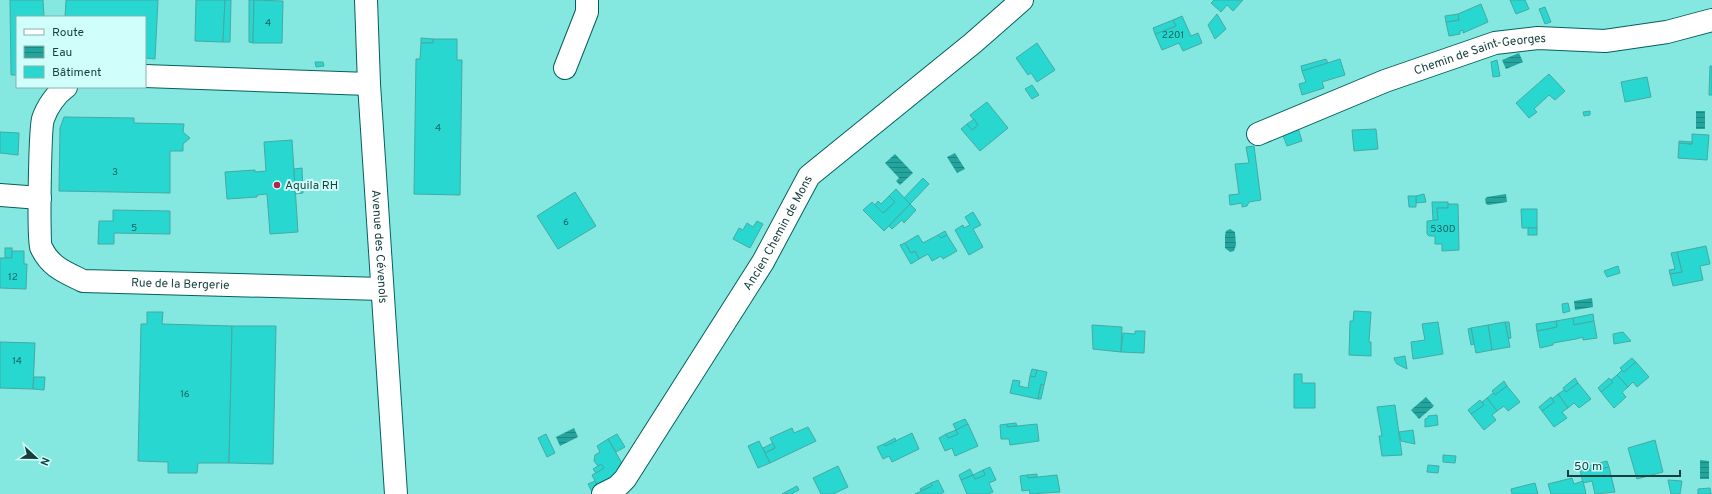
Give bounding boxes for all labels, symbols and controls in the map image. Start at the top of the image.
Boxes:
legend [16,16,146,88]
house number: 4 [265,17,271,30]
text: Route [52,25,84,41]
house number: 2201 [1162,29,1184,42]
street label: Chemin de Saint-Georges [1412,31,1546,79]
text: Eau [52,45,72,61]
text: Bâtiment [52,65,102,81]
house number: 4 [435,122,441,135]
house number: 3 [112,166,118,179]
street label: Ancien Chemin de Mons [740,173,817,294]
place label: Aquila RH [285,178,338,194]
marker: Aquila RH [272,180,282,190]
street label: Avenue des Cévenols [367,189,390,304]
house number: 6 [563,216,569,229]
house number: 5 [131,222,137,235]
house number: 530D [1430,223,1456,236]
house number: 12 [8,271,18,284]
street label: Rue de la Bergerie [131,275,230,294]
house number: 14 [12,355,22,368]
house number: 16 [180,388,190,401]
north arrow [16,438,56,478]
scale bar [1568,452,1680,478]
text: N [36,455,52,468]
text: 50 m [1574,459,1602,475]

